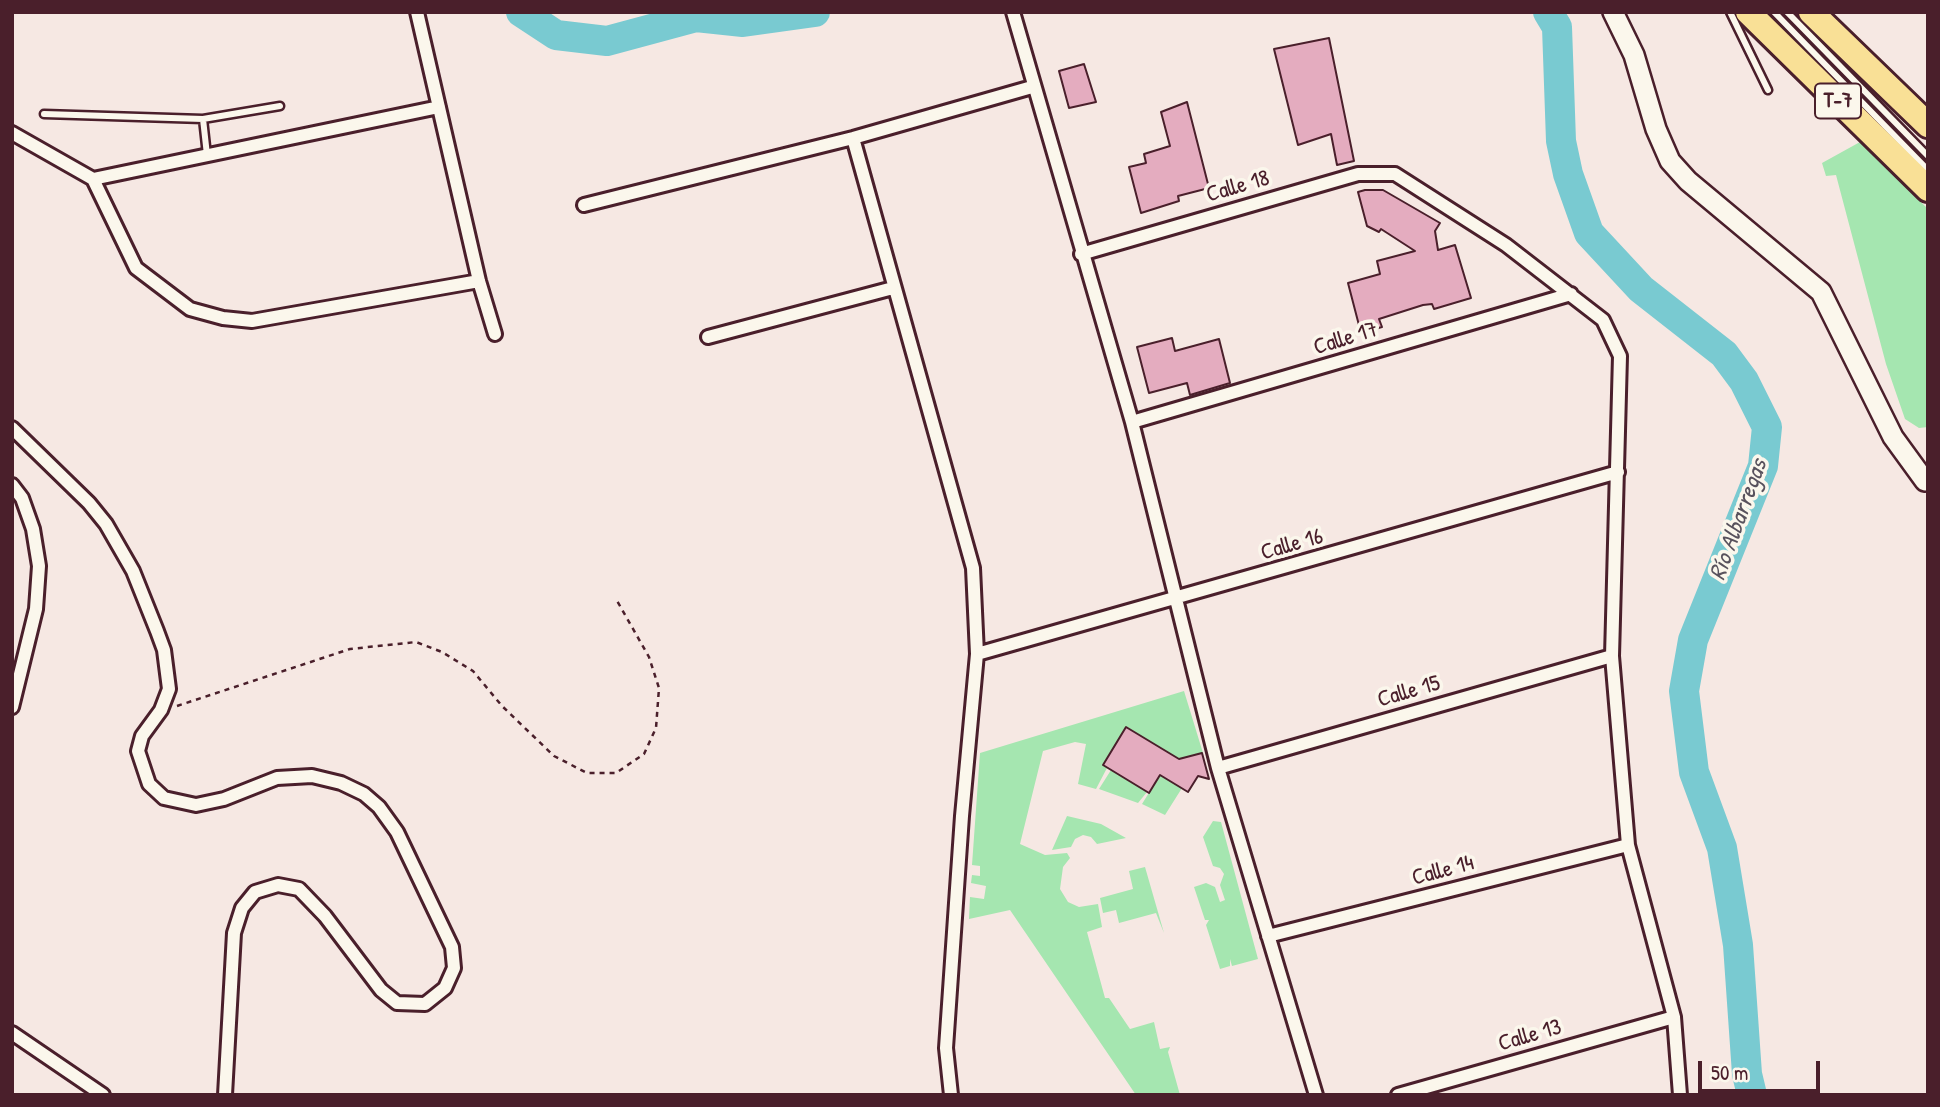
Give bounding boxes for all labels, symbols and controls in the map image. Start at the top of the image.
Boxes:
road number: T-7 [1815,84,1861,119]
street label: Calle 18 [1203,165,1273,209]
street label: Calle 17 [1311,316,1381,362]
water label: Río Albarregas [1704,456,1774,584]
street label: Calle 16 [1258,523,1326,567]
street label: Calle 15 [1374,670,1444,714]
street label: Calle 14 [1409,850,1477,892]
street label: Calle 13 [1495,1014,1565,1058]
scale bar [1702,1048,1825,1092]
text: 50 m [1711,1058,1748,1087]

